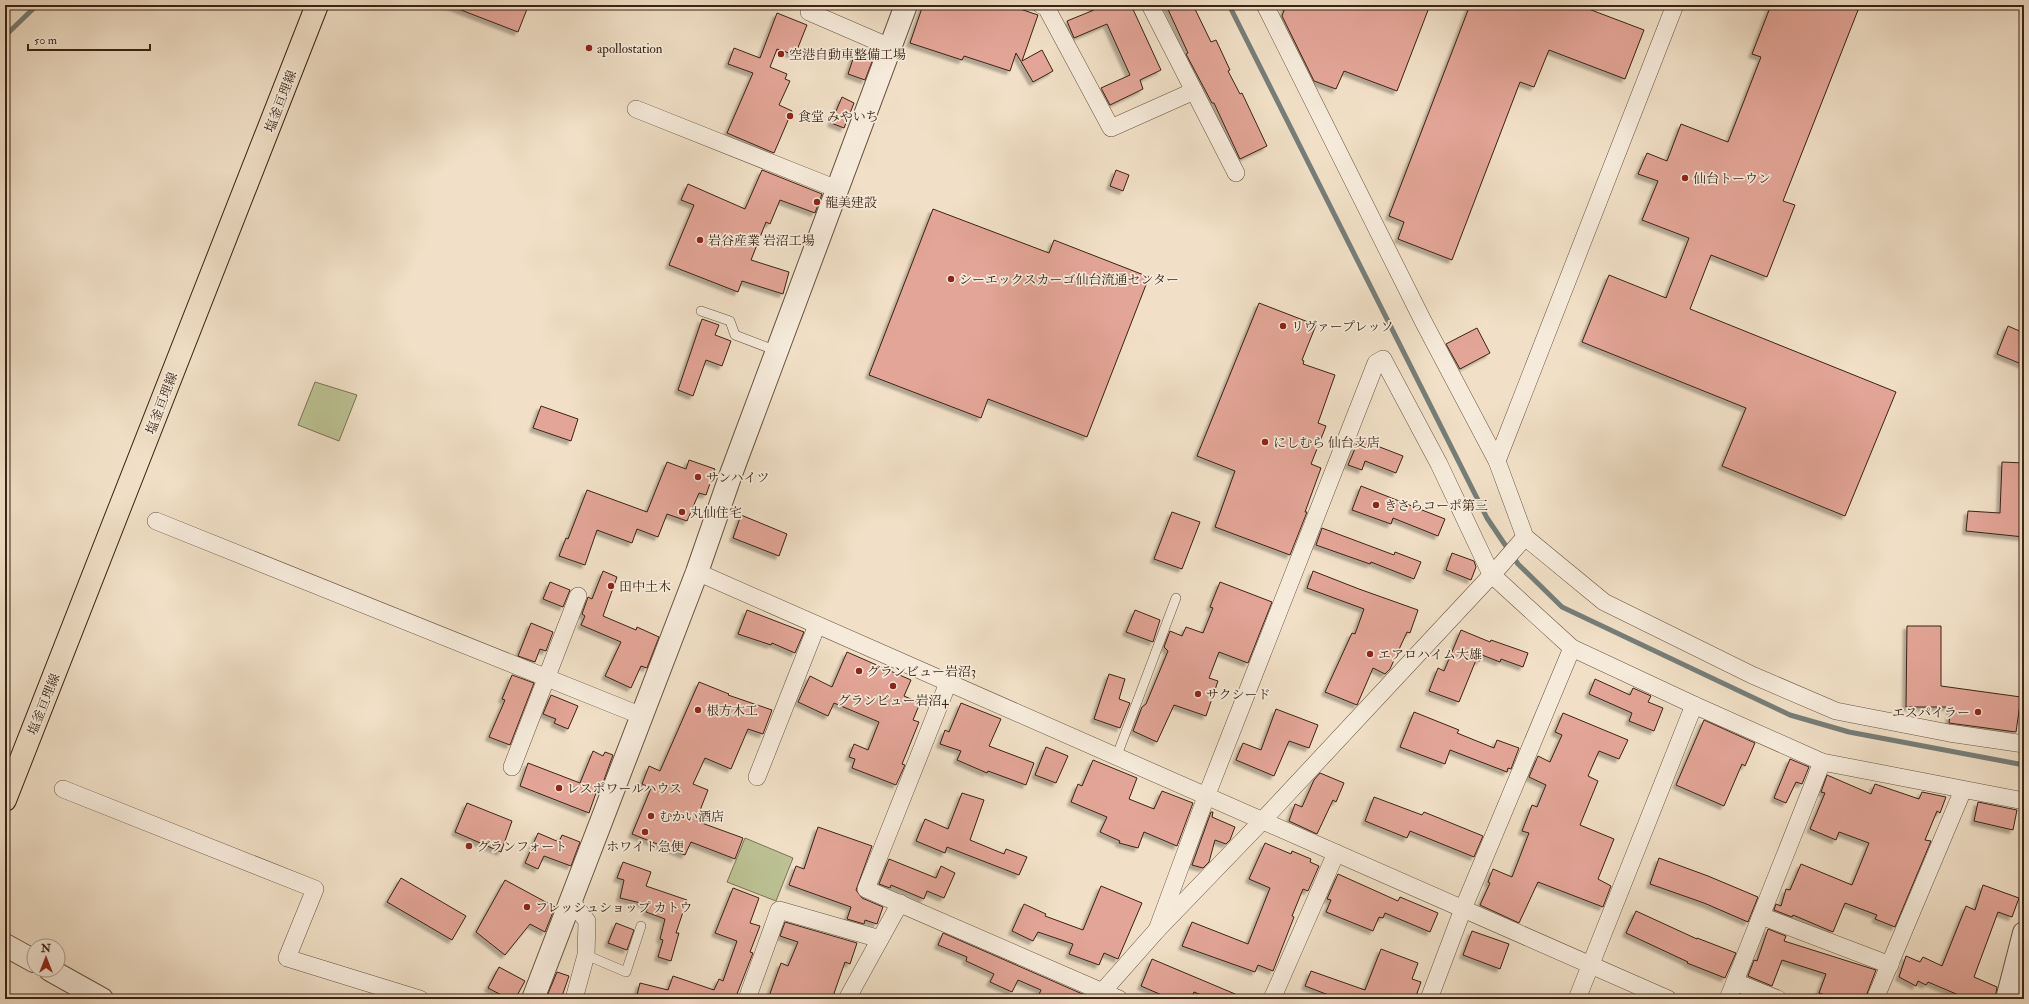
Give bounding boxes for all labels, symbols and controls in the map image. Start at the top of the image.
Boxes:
scale bar [28,26,150,52]
text: 50 m [34,33,58,48]
place label: apollostation [597,41,663,58]
marker: apollostation [584,43,594,53]
place label: 空港自動車整備工場 [789,47,906,63]
marker: 空港自動車整備工場 [776,49,786,59]
street label: 塩釜亘理線 [262,68,300,135]
place label: 食堂 みやいち [798,109,879,125]
marker: 食堂 みやいち [785,111,795,121]
place label: 仙台トーウン [1693,171,1771,187]
marker: 仙台トーウン [1680,173,1690,183]
place label: 龍美建設 [825,195,877,211]
marker: 龍美建設 [812,197,822,207]
place label: 岩谷産業 岩沼工場 [708,233,815,249]
marker: 岩谷産業 岩沼工場 [695,235,705,245]
place label: シーエックスカーゴ仙台流通センター [959,272,1179,288]
marker: シーエックスカーゴ仙台流通センター [946,274,956,284]
place label: リヴァープレッソ [1291,319,1394,335]
marker: リヴァープレッソ [1278,321,1288,331]
street label: 塩釜亘理線 [143,370,181,437]
place label: にしむら 仙台支店 [1273,435,1380,451]
marker: にしむら 仙台支店 [1260,437,1270,447]
place label: サンハイツ [706,470,769,486]
marker: サンハイツ [693,472,703,482]
place label: きさらコーポ第三 [1384,498,1488,514]
marker: きさらコーポ第三 [1371,500,1381,510]
place label: 丸仙住宅 [690,505,742,521]
marker: 丸仙住宅 [677,507,687,517]
place label: 田中土木 [619,579,671,595]
marker: 田中土木 [606,581,616,591]
place label: エアロハイム大雄 [1378,647,1482,663]
marker: エアロハイム大雄 [1365,649,1375,659]
place label: グランビュー岩沼3 [867,664,976,680]
marker: グランビュー岩沼3 [854,666,864,676]
street label: 塩釜亘理線 [24,671,64,738]
marker: グランビュー岩沼4 [888,681,898,691]
place label: サクシード [1206,687,1270,703]
marker: サクシード [1193,689,1203,699]
place label: グランビュー岩沼4 [837,693,949,709]
place label: 根方木工 [706,703,758,719]
marker: 根方木工 [693,705,703,715]
place label: エスパイラー [1892,705,1970,721]
marker: エスパイラー [1973,707,1983,717]
place label: レスポワールハウス [567,781,682,797]
marker: レスポワールハウス [554,783,564,793]
place label: むかい酒店 [659,809,724,825]
marker: むかい酒店 [646,811,656,821]
marker: ホワイト急便 [640,827,650,837]
place label: グランフォート [477,839,567,855]
place label: ホワイト急便 [606,839,684,855]
marker: グランフォート [464,841,474,851]
place label: フレッシュショップ カトウ [535,900,693,916]
marker: フレッシュショップ カトウ [522,902,532,912]
north arrow [26,938,66,978]
text: N [40,942,52,955]

